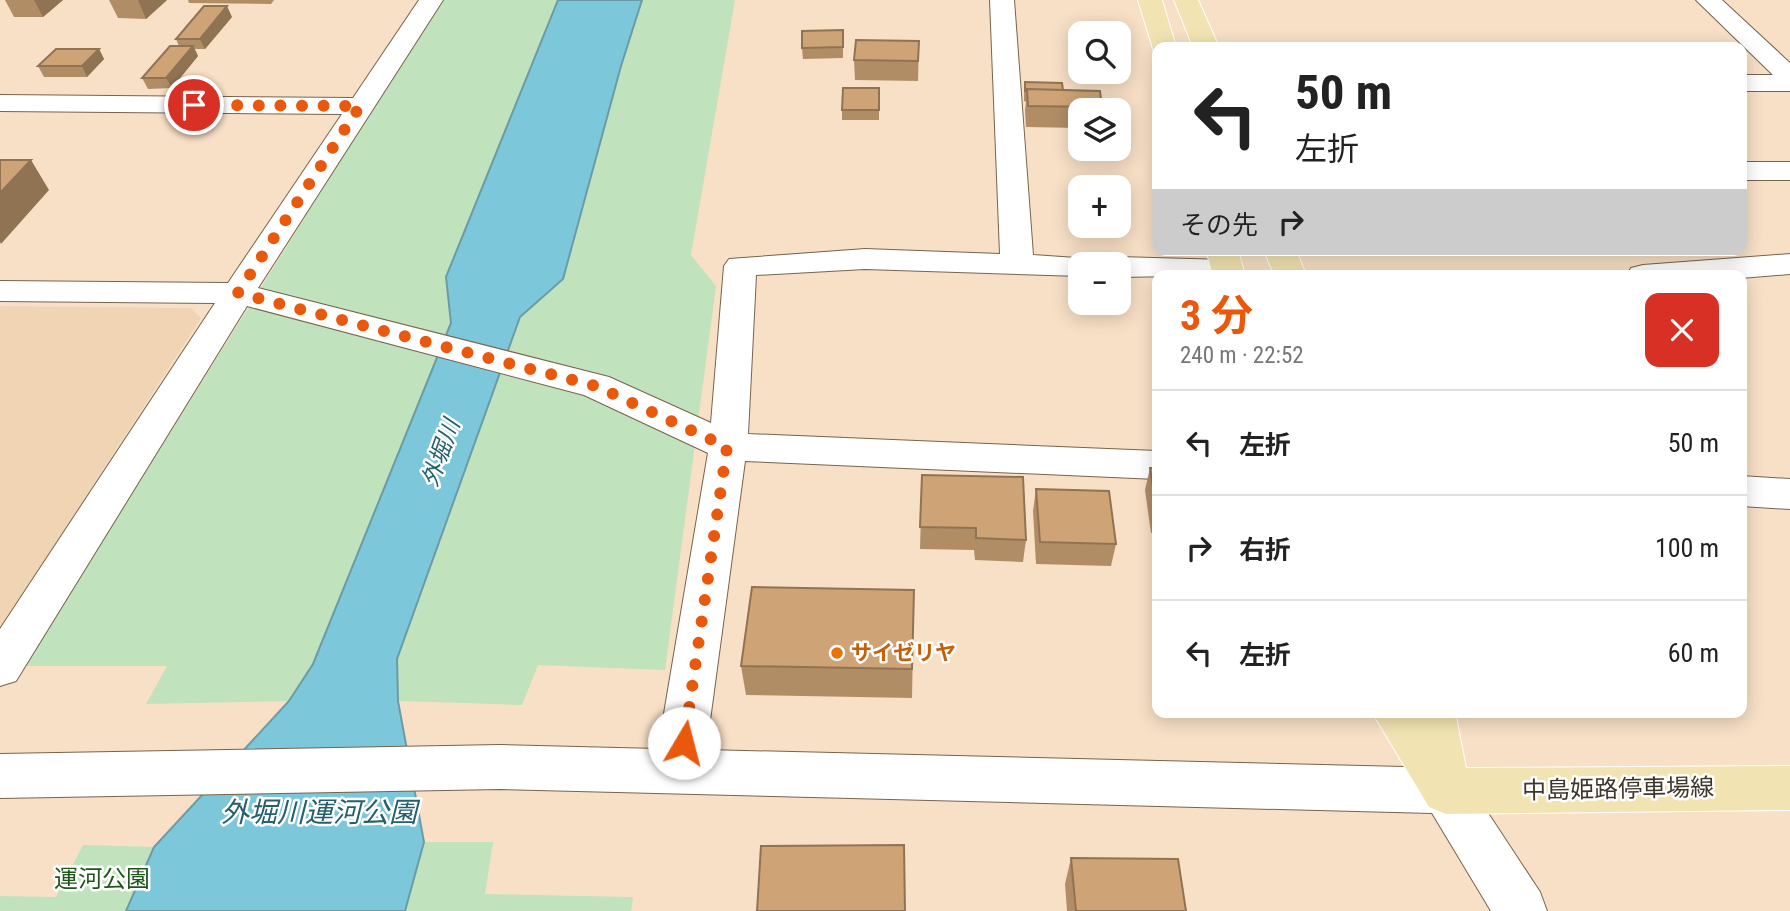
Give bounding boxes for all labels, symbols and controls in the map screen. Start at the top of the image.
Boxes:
map controls [1068,21,1131,315]
button: search [1068,21,1131,84]
text: 50 m [1295,64,1392,121]
icon: left [1180,70,1271,161]
pin [164,75,224,135]
icon: arrive [175,86,213,124]
button: layers [1068,98,1131,161]
text: 左折 [1295,130,1359,168]
button: + [1068,175,1131,238]
icon: right [1272,203,1310,241]
text: その先 [1180,210,1258,240]
button: − [1068,252,1131,315]
text: 3 分 [1180,291,1253,340]
button: close [1645,293,1719,367]
text: 240 m · 22:52 [1180,342,1304,369]
water label: 外堀川 [417,413,467,490]
icon: left [1180,424,1218,462]
text: 50 m [1668,428,1719,458]
text: 左折 [1239,430,1291,460]
icon: right [1180,529,1218,567]
text: 100 m [1655,533,1719,563]
text: 右折 [1239,535,1291,565]
icon: left [1180,634,1218,672]
text: 60 m [1668,638,1719,668]
text: 左折 [1239,640,1291,670]
place label: サイゼリヤ [851,641,956,665]
marker: サイゼリヤ [829,645,845,661]
position arrow [647,706,721,780]
street label: 中島姫路停車場線 [1522,773,1714,805]
water label: 外堀川運河公園 [221,796,421,829]
park label: 運河公園 [54,865,150,893]

